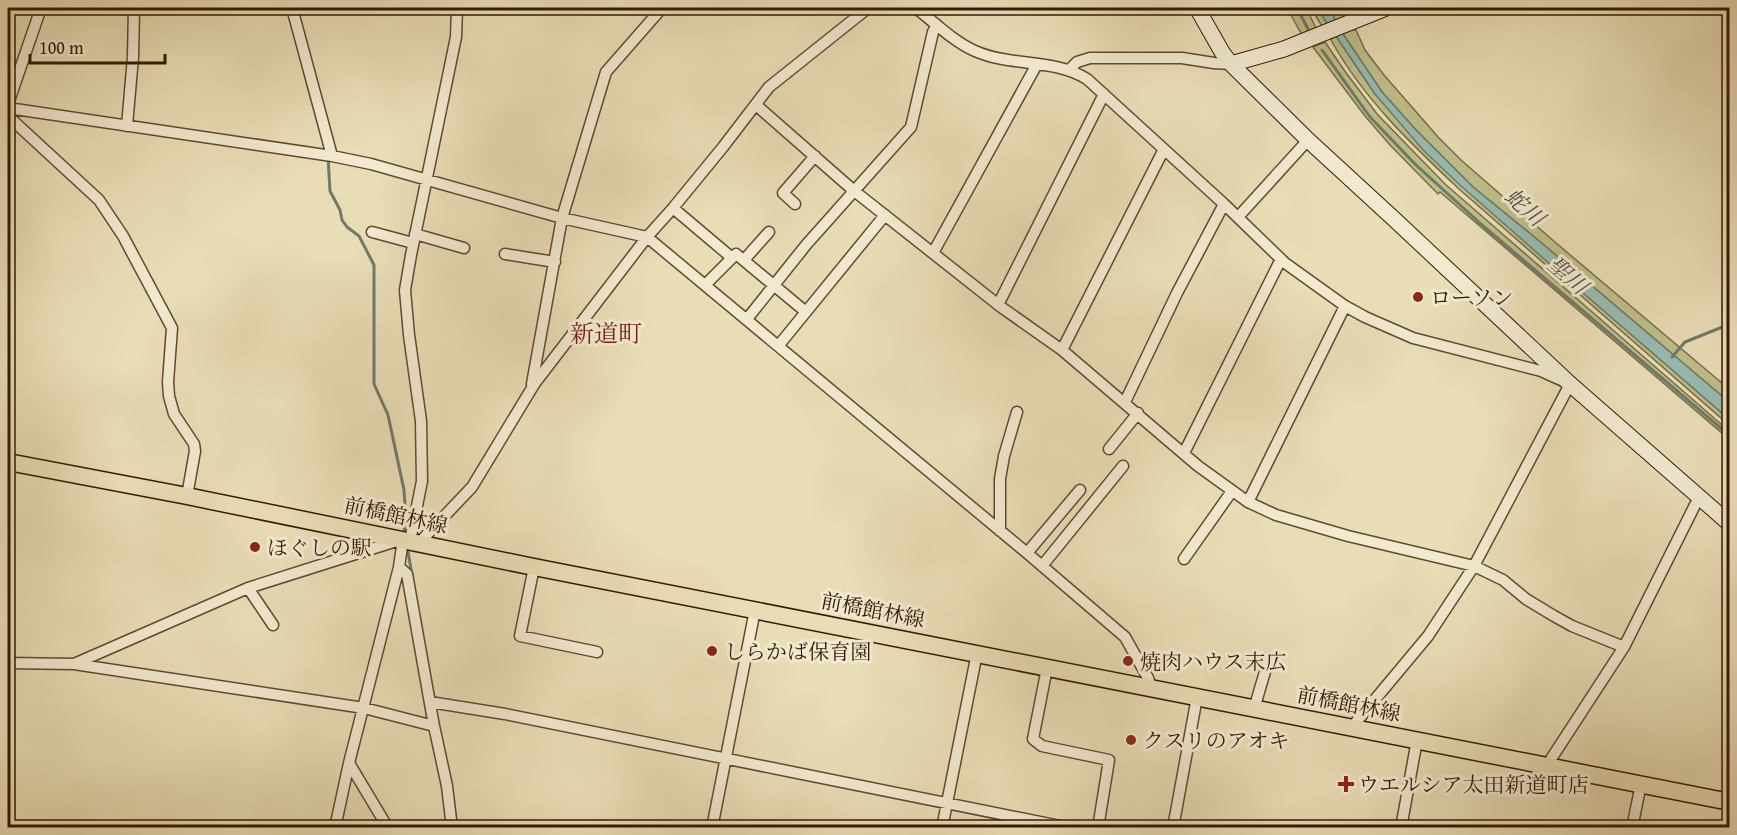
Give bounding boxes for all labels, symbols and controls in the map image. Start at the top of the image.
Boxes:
scale bar [30,27,165,65]
text: 100 m [39,34,84,61]
water label: 蛇川 [1498,180,1554,235]
water label: 聖川 [1541,248,1597,303]
place label: ローソン [1430,282,1513,313]
marker: ローソン [1411,290,1425,304]
district label: 新道町 [570,316,642,351]
street label: 前橋館林線 [341,489,451,541]
place label: ほぐしの駅 [267,532,372,563]
marker: ほぐしの駅 [248,540,262,554]
street label: 前橋館林線 [819,585,927,635]
place label: しらかば保育園 [724,636,871,667]
marker: しらかば保育園 [705,644,719,658]
place label: 焼肉ハウス末広 [1140,646,1286,677]
marker: 焼肉ハウス末広 [1121,654,1135,668]
street label: 前橋館林線 [1295,679,1403,729]
place label: クスリのアオキ [1143,725,1290,756]
marker: クスリのアオキ [1124,733,1138,747]
place label: ウエルシア太田新道町店 [1358,769,1588,800]
marker: ウエルシア太田新道町店 [1339,777,1353,791]

